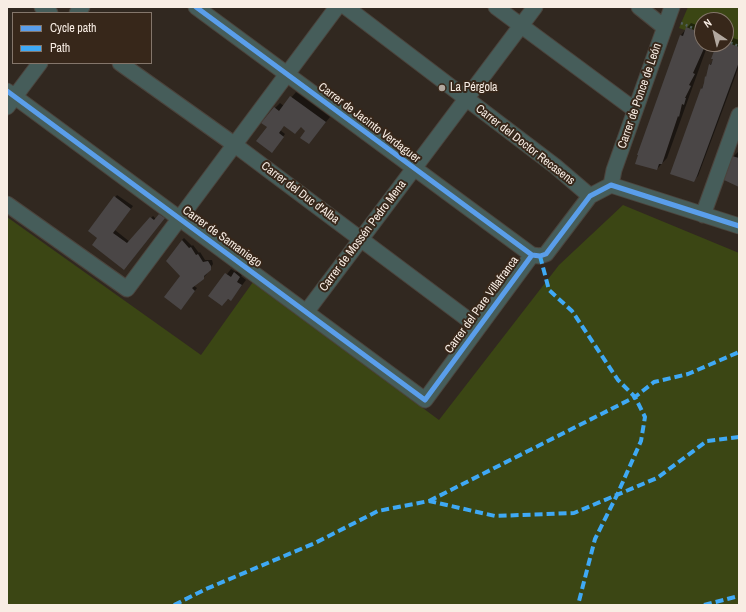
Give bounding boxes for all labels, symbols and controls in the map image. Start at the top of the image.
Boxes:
legend [12,12,152,64]
north arrow [694,12,734,52]
text: N [701,15,714,31]
text: Cycle path [50,20,97,36]
text: Path [50,40,70,56]
street label: Carrer de Ponce de León [615,41,665,151]
street label: Carrer de Jacinto Verdaguer [315,80,423,166]
place label: La Pérgola [450,81,498,95]
marker: La Pérgola [437,83,447,93]
street label: Carrer del Doctor Recasens [473,102,577,188]
street label: Carrer del Duc d'Alba [258,159,342,227]
street label: Carrer de Mossén Pedro Mena [317,178,409,294]
street label: Carrer de Samaniego [179,203,265,271]
street label: Carrer del Pare Villafranca [442,254,522,356]

